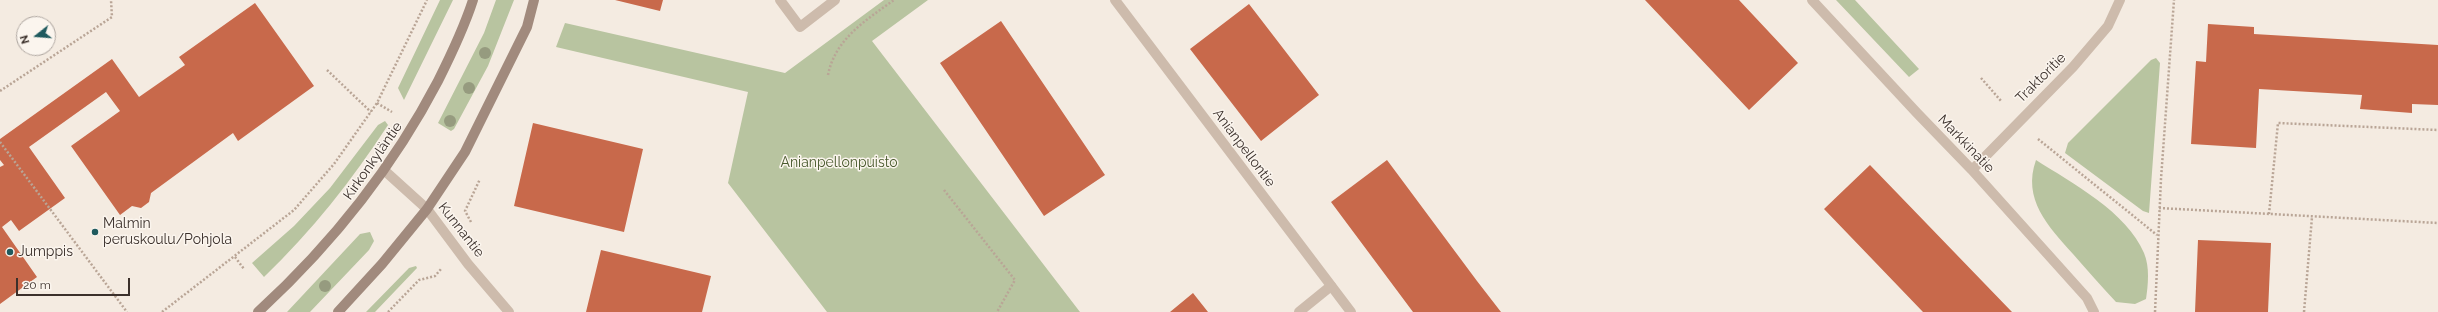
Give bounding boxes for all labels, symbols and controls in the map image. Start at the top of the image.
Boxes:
north arrow [16,16,56,56]
text: N [18,33,32,45]
street label: Traktoritie [2012,49,2070,107]
street label: Anianpellontie [1209,106,1279,190]
street label: Markkinatie [1934,111,1998,177]
street label: Kirkonkyläntie [340,119,406,203]
park label: Anianpellonpuisto [780,155,898,171]
street label: Kunnantie [434,199,488,261]
place label: Malmin peruskoulu/Pohjola [103,216,232,248]
marker: Malmin peruskoulu/Pohjola [90,227,100,237]
place label: Jumppis [18,244,73,260]
marker: Jumppis [5,247,15,257]
scale bar [18,270,132,296]
text: 20 m [23,278,51,292]

